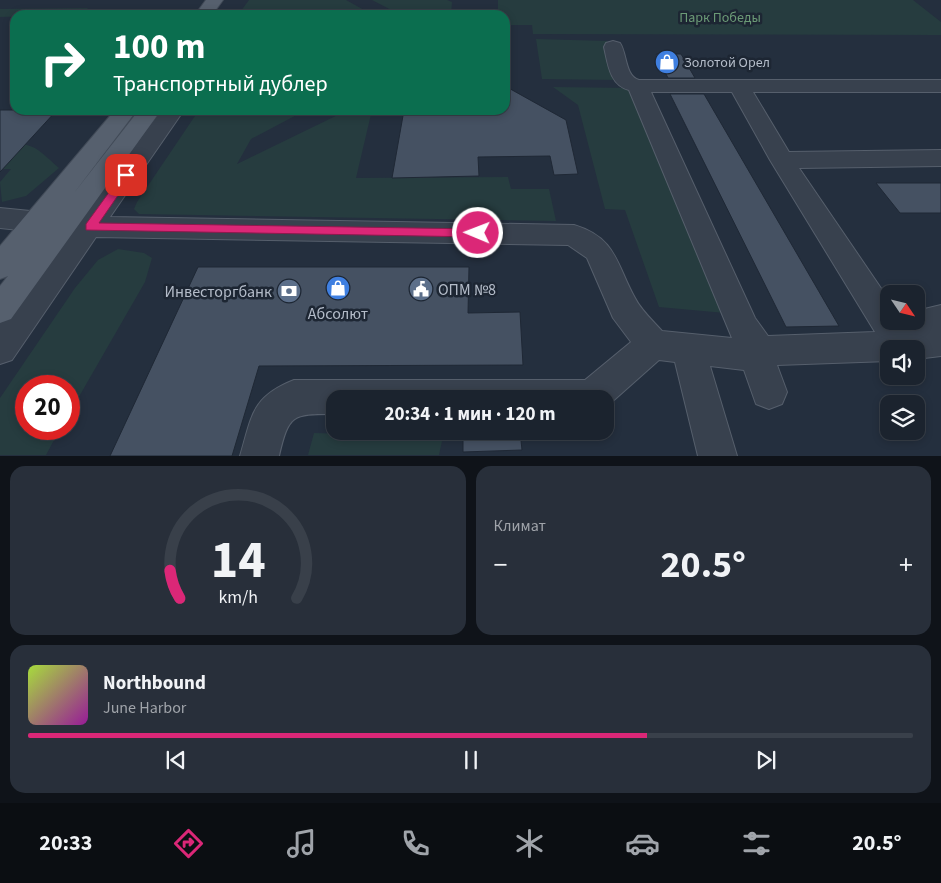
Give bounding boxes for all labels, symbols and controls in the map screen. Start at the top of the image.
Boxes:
park label: Парк Победы [679,8,761,28]
text: 100 m [113,22,205,72]
icon: right [30,30,95,95]
shop icon: Золотой Орел [654,49,680,75]
place label: Золотой Орел [684,53,770,73]
text: Транспортный дублер [113,68,328,100]
pin [105,154,147,196]
icon: arrive [112,161,140,189]
position arrow [451,206,503,258]
shop icon: Абсолют [325,275,351,301]
public building icon: ОПМ №8 [408,276,434,302]
bank icon: Инвесторгбанк [276,278,302,304]
place label: ОПМ №8 [438,279,496,301]
place label: Инвесторгбанк [164,281,272,303]
north arrow [880,285,925,330]
map controls [880,285,925,440]
place label: Абсолют [308,303,368,325]
button: sound [880,340,925,385]
speed limit sign: 20 [15,375,80,440]
button: layers [880,395,925,440]
text: 20:34 · 1 мин · 120 m [384,401,556,428]
text: Климат [494,515,546,537]
text: 14 [210,524,265,598]
text: 20.5° [661,538,746,592]
text: − [494,545,507,585]
text: + [899,545,913,585]
text: km/h [218,585,258,610]
text: Northbound [103,670,206,697]
text: June Harbor [103,697,186,719]
icon: previous [162,746,190,774]
icon: pause [457,746,485,774]
icon: next [752,746,780,774]
icon: directions [171,826,206,861]
icon: music [284,826,319,861]
icon: phone [398,826,433,861]
icon: climate [512,826,547,861]
icon: car [625,826,660,861]
icon: filters [739,826,774,861]
text: 20:33 [39,827,92,859]
text: 20.5° [852,827,902,859]

